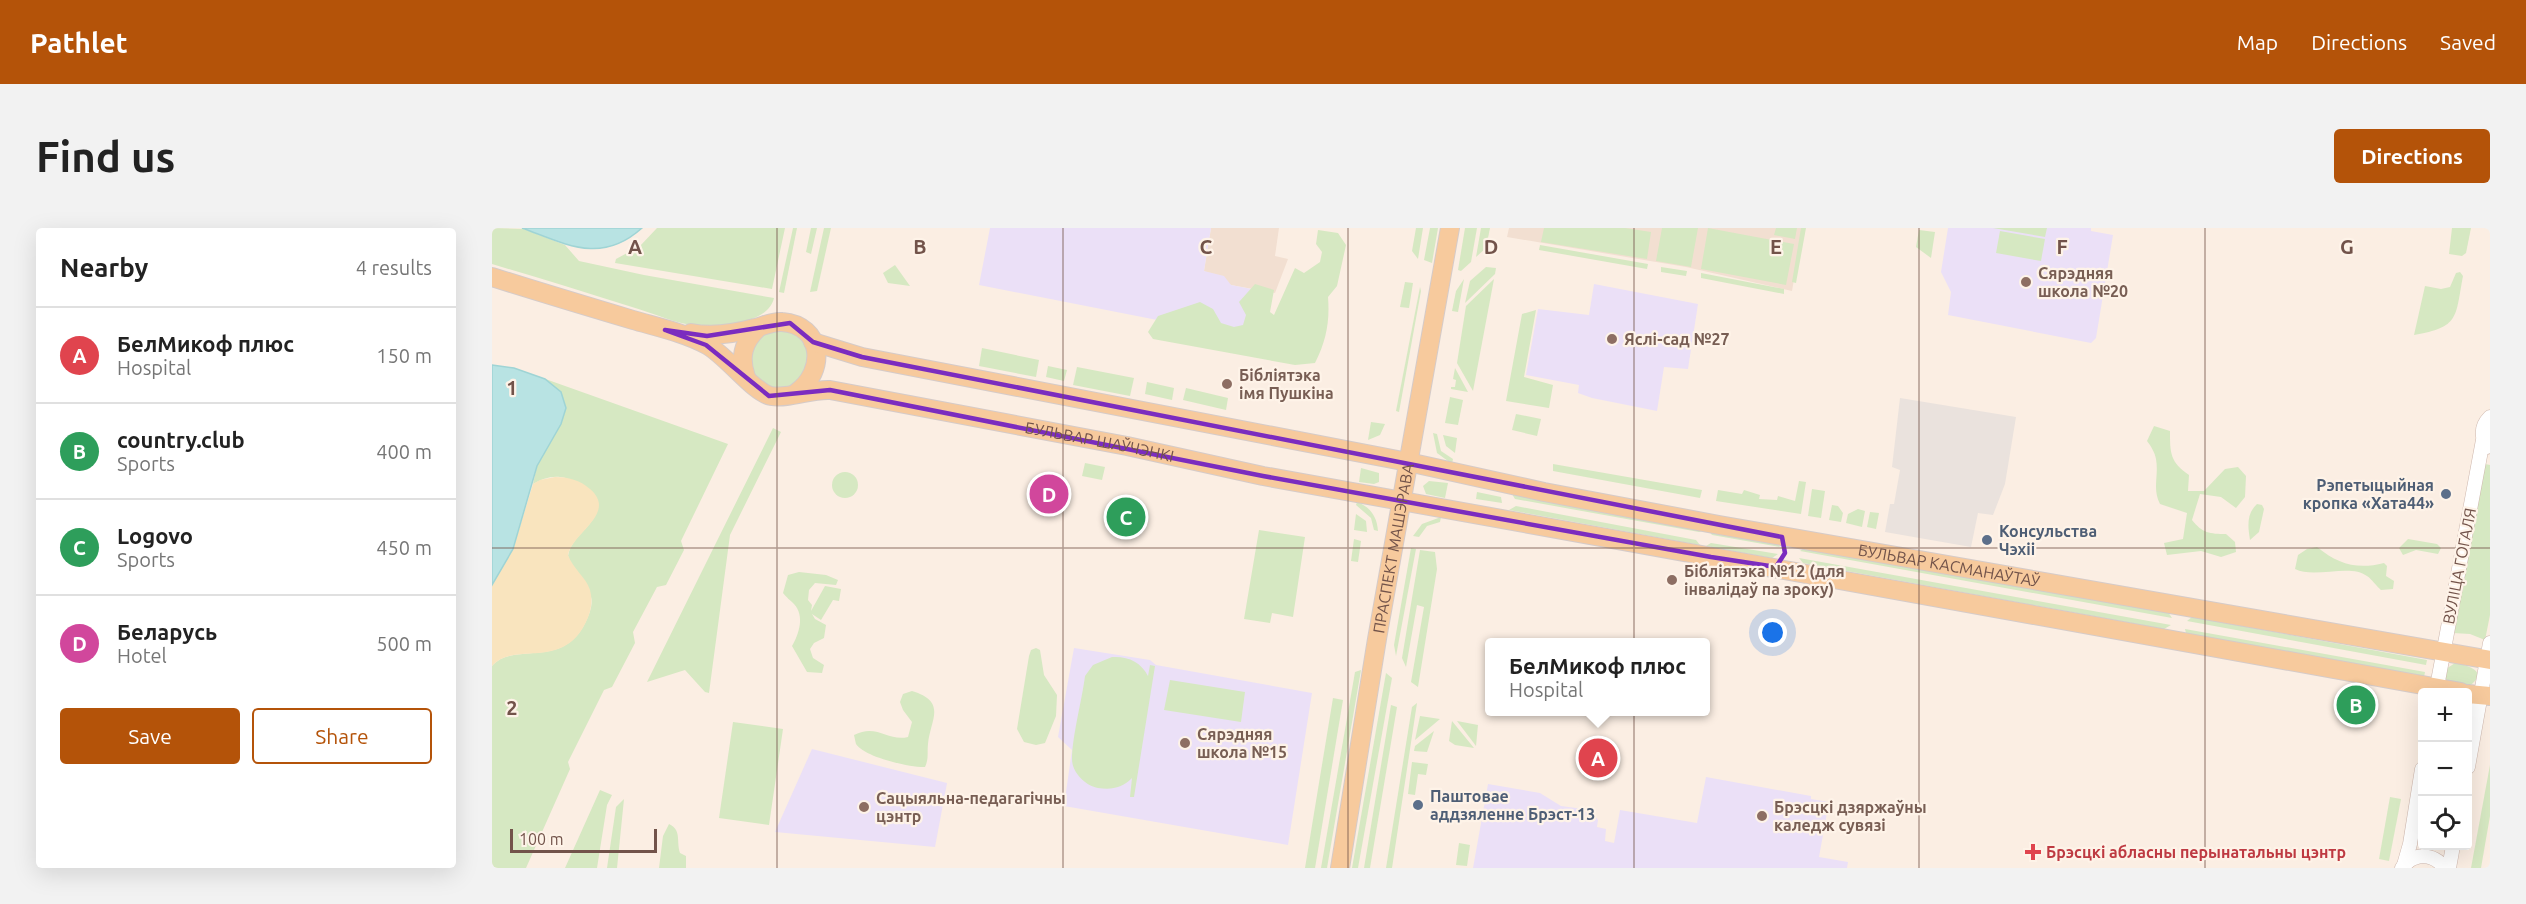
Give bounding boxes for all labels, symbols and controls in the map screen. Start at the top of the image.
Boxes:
text: Pathlet [30,27,128,58]
text: Map [2237,30,2278,54]
text: Directions [2311,30,2407,54]
text: Saved [2440,30,2496,54]
button: Directions [2334,129,2490,183]
text: Find us [36,133,175,180]
text: A [628,235,642,258]
text: B [913,235,927,258]
text: C [1200,235,1213,258]
text: D [1484,235,1498,258]
text: E [1770,235,1782,258]
text: F [2056,235,2068,258]
text: G [2340,235,2354,258]
text: Nearby [60,253,148,282]
text: 4 results [356,256,432,279]
place label: Сярэдняя школа №20 [2038,264,2128,300]
marker: Сярэдняя школа №20 [2019,275,2033,289]
place label: Яслі-сад №27 [1624,330,1729,348]
text: БелМикоф плюс [117,331,294,356]
marker: Яслі-сад №27 [1605,332,1619,346]
text: A [72,344,87,367]
text: 150 m [376,344,432,367]
text: Hospital [117,356,191,379]
place label: Бібліятэка імя Пушкіна [1239,366,1334,402]
text: 1 [506,376,518,399]
marker: Бібліятэка імя Пушкіна [1220,377,1234,391]
street label: БУЛЬВАР ШАЎЧЭНКІ [1024,418,1176,465]
text: country.club [117,427,245,452]
text: B [73,440,86,463]
text: 400 m [376,440,432,463]
text: Sports [117,452,175,475]
street label: ПРАСПЕКТ МАШЭРАВА [1369,461,1417,635]
pin: D [1030,472,1068,516]
place label: Рэпетыцыйная кропка «Хата44» [2303,476,2434,512]
marker: Рэпетыцыйная кропка «Хата44» [2439,487,2453,501]
pin: C [1106,494,1146,540]
street label: ВУЛІЦА ГОГАЛЯ [2439,506,2479,626]
place label: Консульства Чэхіі [1999,522,2097,558]
text: Logovo [117,523,193,548]
marker: Консульства Чэхіі [1980,533,1994,547]
text: C [73,536,86,559]
text: 450 m [376,536,432,559]
street label: БУЛЬВАР КАСМАНАЎТАЎ [1857,541,2041,590]
text: Sports [117,548,175,571]
place label: Бібліятэка №12 (для інвалідаў па зроку) [1684,562,1845,599]
marker: Бібліятэка №12 (для інвалідаў па зроку) [1665,573,1679,587]
your location [1758,618,1787,647]
text: Беларусь [117,619,217,644]
text: D [72,632,87,655]
text: 500 m [376,632,432,655]
popup [1485,638,1710,716]
text: Hotel [117,644,167,667]
text: БелМикоф плюс [1509,653,1686,678]
text: Hospital [1509,678,1583,701]
pin: B [2336,682,2376,728]
map controls [2418,688,2472,850]
button: + [2418,688,2472,742]
text: 2 [506,696,518,719]
button: Save [60,708,240,764]
button: Share [252,708,432,764]
place label: Сярэдняя школа №15 [1197,725,1287,761]
marker: Сярэдняя школа №15 [1178,736,1192,750]
pin: A [1578,736,1618,780]
button: − [2418,742,2472,796]
place label: Паштовае аддзяленне Брэст-13 [1430,787,1595,823]
place label: Сацыяльна-педагагічны цэнтр [876,789,1066,825]
button: locate [2418,796,2472,850]
marker: Паштовае аддзяленне Брэст-13 [1411,798,1425,812]
place label: Брэсцкі дзяржаўны каледж сувязі [1774,798,1927,834]
marker: Сацыяльна-педагагічны цэнтр [857,800,871,814]
marker: Брэсцкі дзяржаўны каледж сувязі [1755,809,1769,823]
scale bar [510,826,657,854]
text: 100 m [519,830,564,848]
marker: Брэсцкі абласны перынатальны цэнтр [2024,843,2042,861]
place label: Брэсцкі абласны перынатальны цэнтр [2046,843,2346,861]

